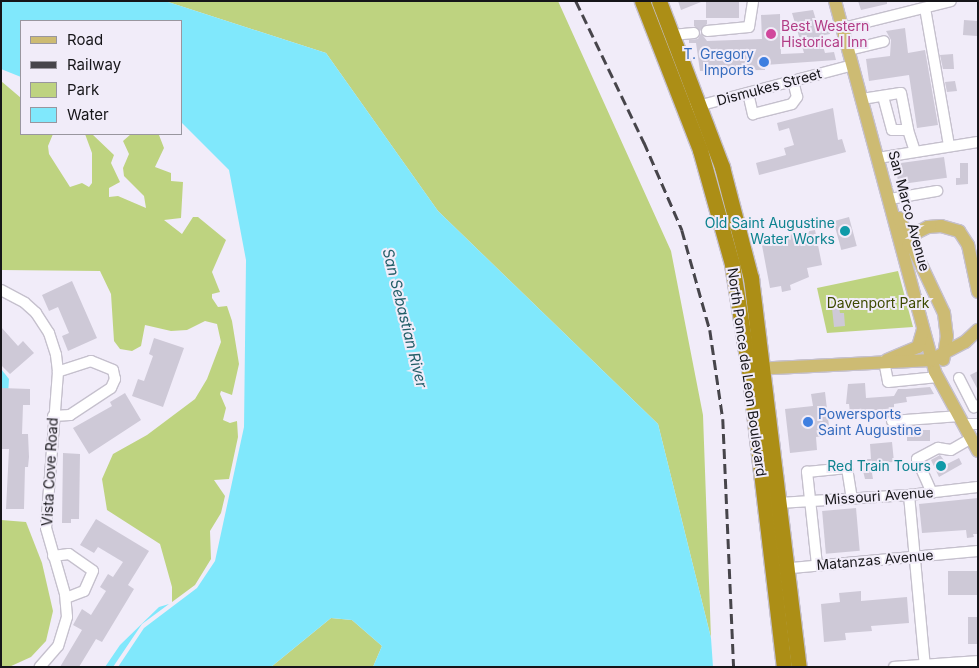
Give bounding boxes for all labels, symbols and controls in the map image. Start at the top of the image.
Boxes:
place label: Best Western Historical Inn [781,18,869,50]
legend [20,20,182,135]
marker: Best Western Historical Inn [765,28,777,40]
text: Road [67,30,103,49]
place label: T. Gregory Imports [683,46,754,78]
text: Railway [67,55,121,74]
marker: T. Gregory Imports [758,56,770,68]
street label: Dismukes Street [715,65,823,109]
text: Park [67,80,99,99]
text: Water [67,105,109,124]
street label: San Marco Avenue [885,149,933,273]
place label: Old Saint Augustine Water Works [705,215,835,248]
marker: Old Saint Augustine Water Works [839,225,851,237]
water label: San Sebastian River [379,246,431,390]
street label: North Ponce de Leon Boulevard [724,267,770,477]
park label: Davenport Park [827,295,929,311]
place label: Powersports Saint Augustine [818,406,922,438]
marker: Powersports Saint Augustine [802,416,814,428]
street label: Vista Cove Road [39,417,61,527]
place label: Red Train Tours [827,458,931,474]
marker: Red Train Tours [935,460,947,472]
street label: Missouri Avenue [824,484,934,508]
street label: Matanzas Avenue [816,547,934,573]

